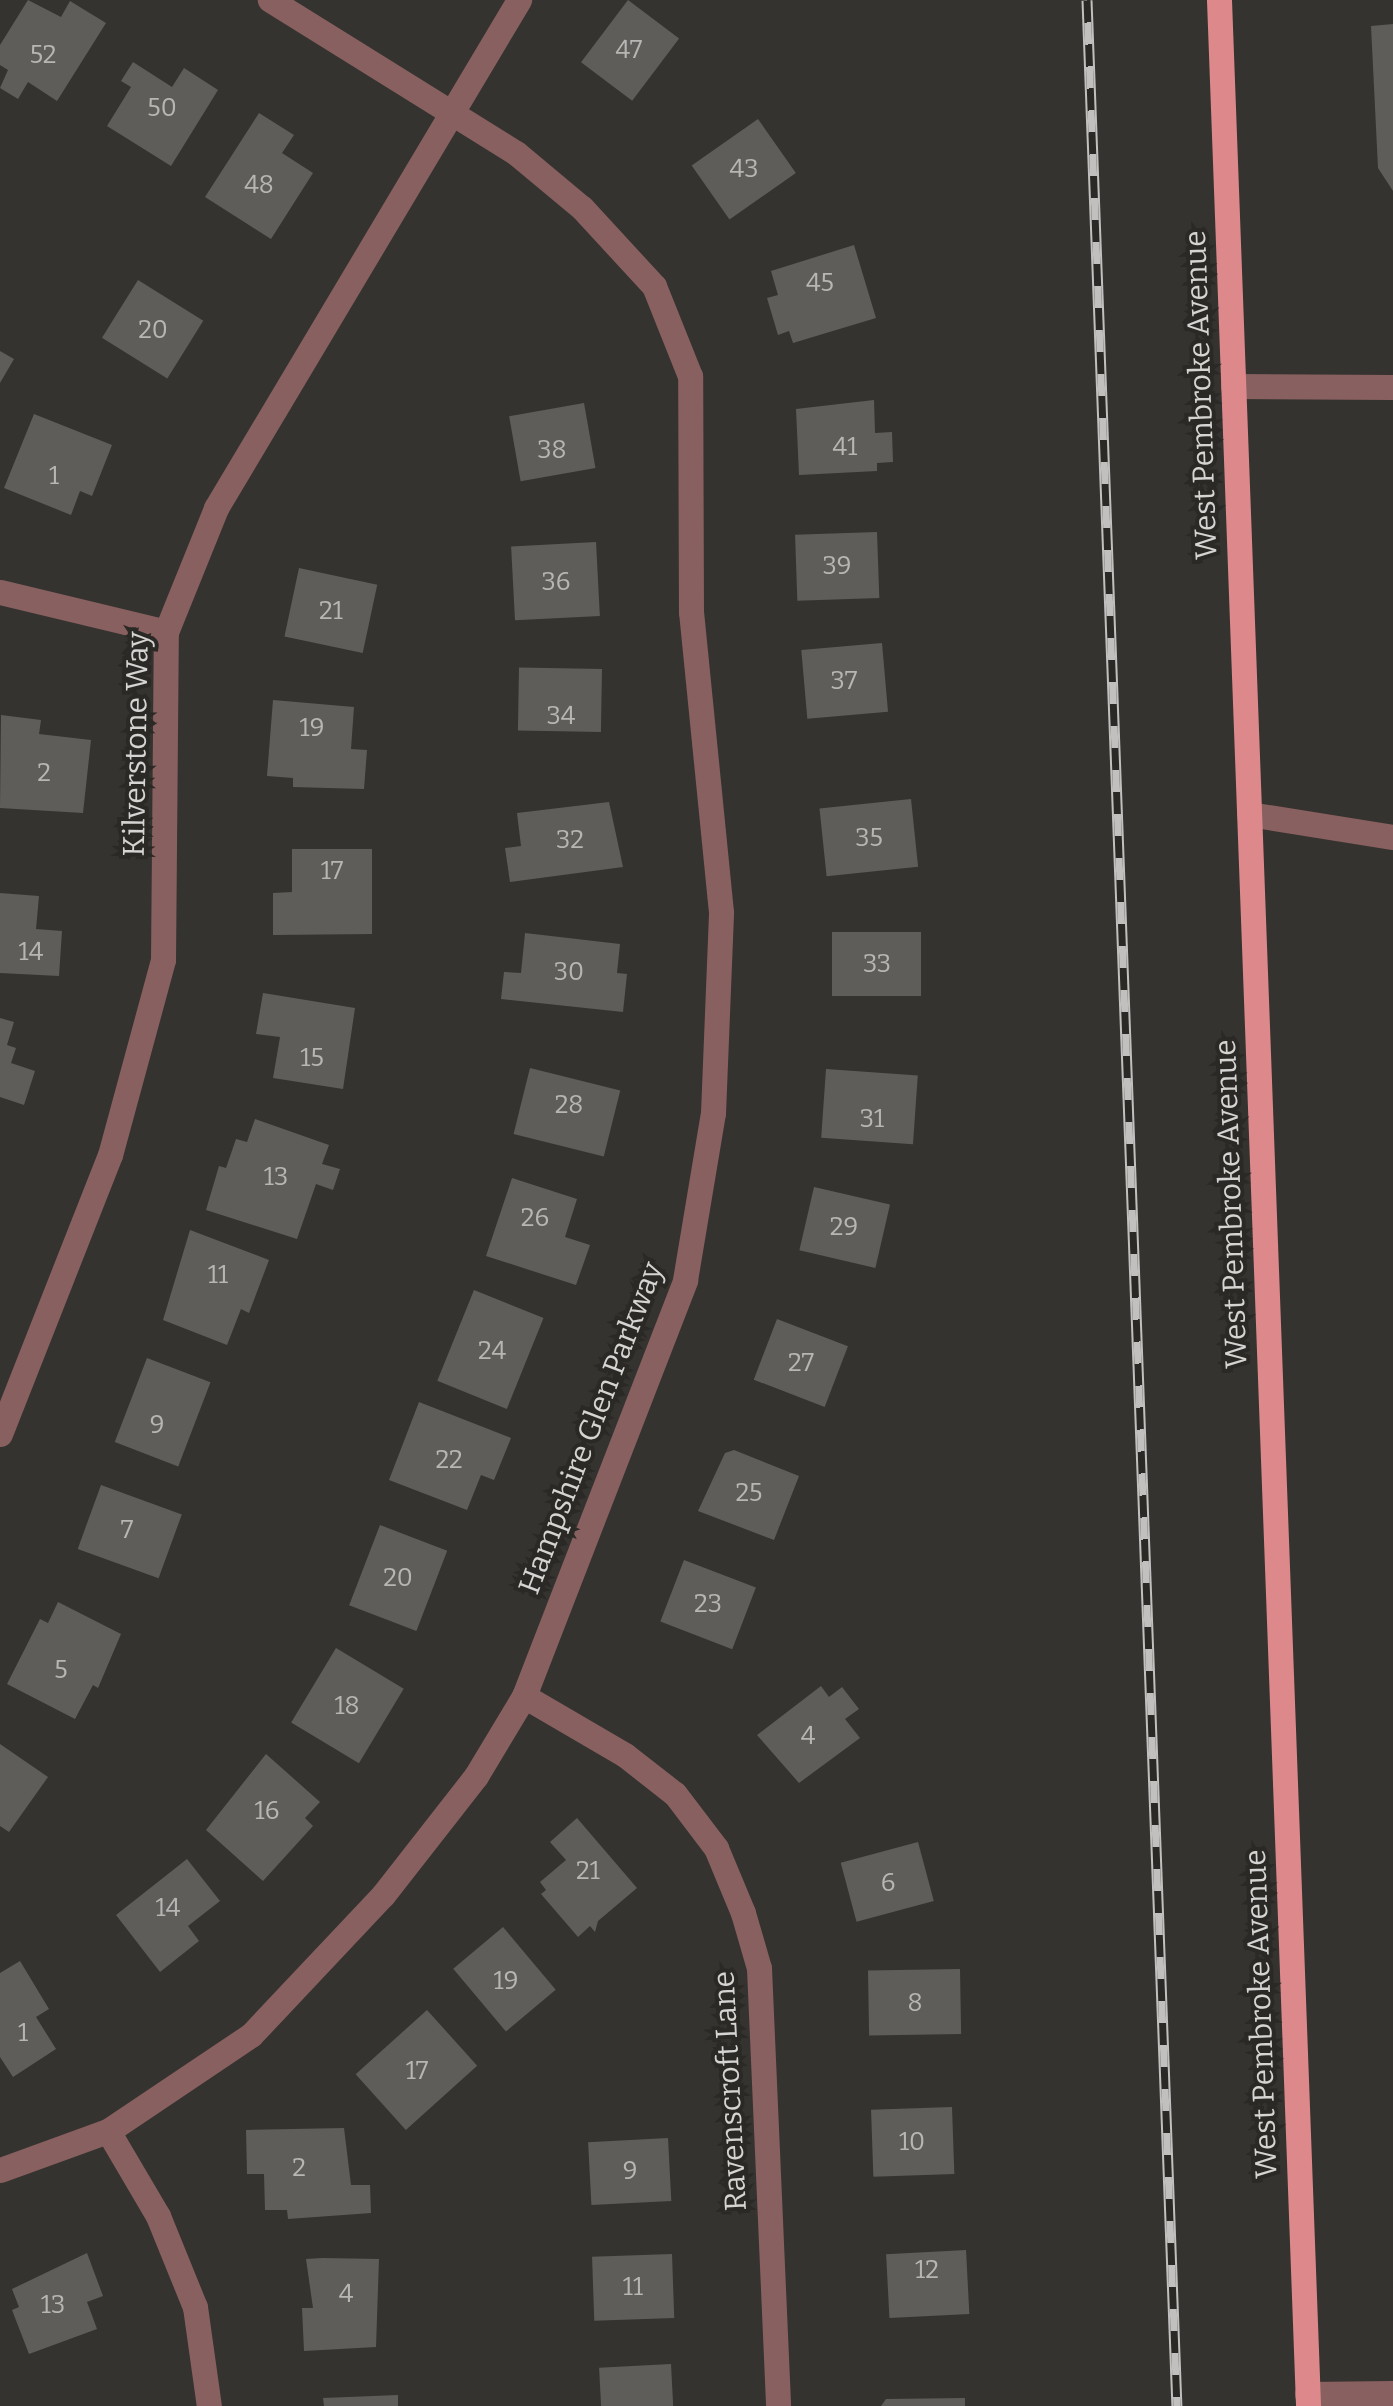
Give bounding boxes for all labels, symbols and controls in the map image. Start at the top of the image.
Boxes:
house number: 47 [616,35,642,65]
house number: 52 [30,40,56,70]
house number: 50 [147,93,177,123]
house number: 43 [730,154,758,184]
house number: 48 [244,170,274,200]
street label: West Pembroke Avenue [1177,230,1225,560]
house number: 45 [806,268,834,298]
house number: 20 [138,315,168,345]
house number: 41 [833,432,857,462]
house number: 38 [537,435,567,465]
house number: 1 [49,461,59,491]
house number: 39 [823,551,851,581]
house number: 36 [542,567,570,597]
house number: 21 [319,596,343,626]
street label: Kilverstone Way [116,631,156,857]
house number: 37 [831,666,857,696]
house number: 34 [547,701,575,731]
house number: 19 [300,713,324,743]
house number: 2 [37,758,51,788]
house number: 35 [855,823,883,853]
house number: 32 [556,825,584,855]
house number: 17 [321,856,343,886]
house number: 14 [19,937,43,967]
house number: 33 [863,949,891,979]
house number: 30 [554,957,584,987]
street label: West Pembroke Avenue [1207,1039,1255,1369]
house number: 15 [300,1043,324,1073]
house number: 28 [555,1090,583,1120]
house number: 31 [860,1104,884,1134]
house number: 13 [264,1162,288,1192]
house number: 26 [521,1203,549,1233]
house number: 29 [830,1212,858,1242]
street label: Hampshire Glen Parkway [511,1257,671,1599]
house number: 11 [208,1260,228,1290]
house number: 24 [478,1336,506,1366]
house number: 27 [788,1348,814,1378]
house number: 9 [150,1410,164,1440]
house number: 22 [435,1445,463,1475]
house number: 25 [736,1478,762,1508]
house number: 7 [121,1515,133,1545]
house number: 20 [383,1563,413,1593]
house number: 23 [694,1589,722,1619]
house number: 5 [54,1655,68,1685]
house number: 18 [334,1691,360,1721]
house number: 4 [801,1721,815,1751]
house number: 16 [255,1796,279,1826]
street label: West Pembroke Avenue [1237,1849,1285,2179]
house number: 21 [576,1856,600,1886]
house number: 6 [881,1868,895,1898]
house number: 14 [156,1893,180,1923]
house number: 19 [494,1966,518,1996]
street label: Ravenscroft Lane [706,1970,754,2212]
house number: 8 [907,1988,923,2018]
house number: 1 [18,2018,28,2048]
house number: 17 [406,2056,428,2086]
house number: 10 [899,2127,925,2157]
house number: 2 [292,2153,306,2183]
house number: 9 [623,2156,637,2186]
house number: 12 [915,2255,939,2285]
house number: 11 [623,2272,643,2302]
house number: 4 [339,2279,353,2309]
house number: 13 [41,2290,65,2320]

